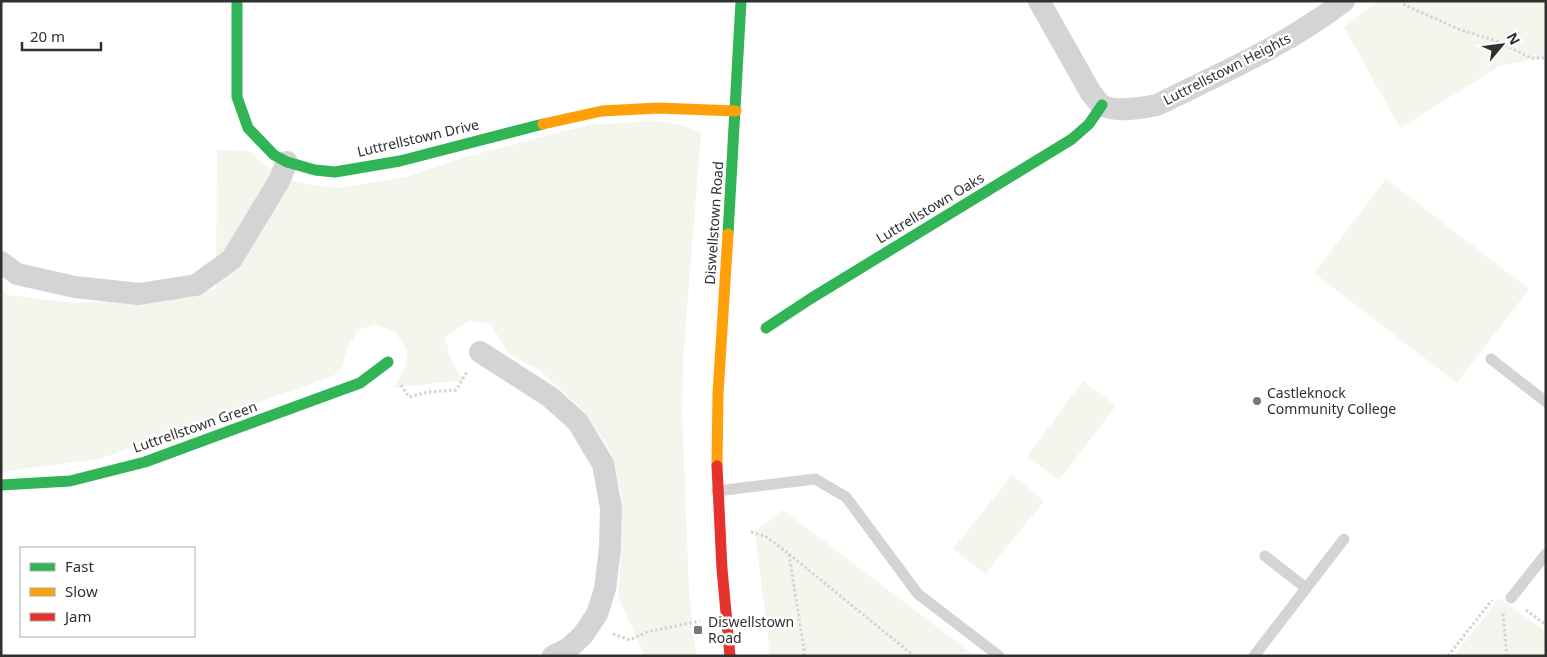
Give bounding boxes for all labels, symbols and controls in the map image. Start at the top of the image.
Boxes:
scale bar [22,20,101,52]
north arrow [1477,20,1527,70]
text: 20 m [30,26,65,46]
street label: Luttrellstown Heights [1160,28,1294,109]
text: N [1503,29,1525,48]
street label: Luttrellstown Drive [355,114,481,161]
street label: Diswellstown Road [700,161,727,285]
street label: Luttrellstown Oaks [872,168,988,247]
place label: Castleknock Community College [1267,383,1396,418]
marker: Castleknock Community College [1251,395,1263,407]
street label: Luttrellstown Green [130,396,259,457]
legend [20,547,195,637]
text: Fast [65,556,94,576]
text: Slow [65,581,98,601]
text: Jam [63,606,92,626]
place label: Diswellstown Road [708,612,794,647]
marker: Diswellstown Road [692,624,704,636]

